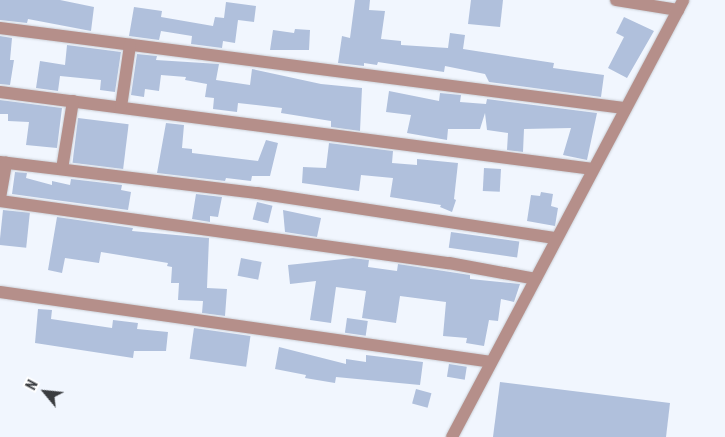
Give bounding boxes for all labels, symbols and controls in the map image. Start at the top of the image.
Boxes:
north arrow [20,367,70,417]
text: N [23,377,41,393]

